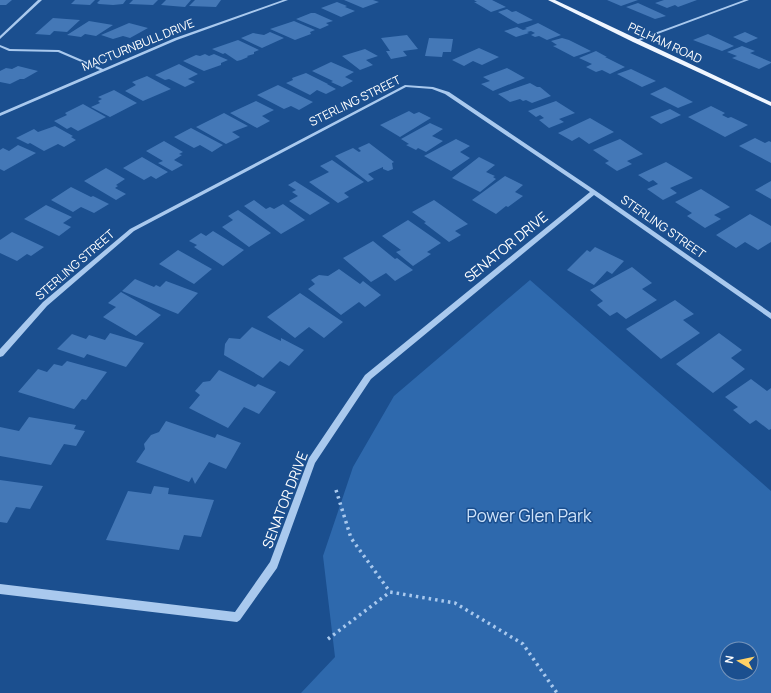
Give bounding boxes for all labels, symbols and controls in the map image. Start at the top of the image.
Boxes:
street label: MACTURNBULL DRIVE [79,14,197,75]
street label: PELHAM ROAD [625,18,705,67]
street label: STERLING STREET [306,71,404,130]
street label: STERLING STREET [617,191,710,263]
street label: SENATOR DRIVE [460,207,551,286]
street label: STERLING STREET [31,225,119,304]
street label: SENATOR DRIVE [257,449,312,551]
park label: Power Glen Park [466,504,592,527]
north arrow [719,641,759,681]
text: N [721,654,737,664]

